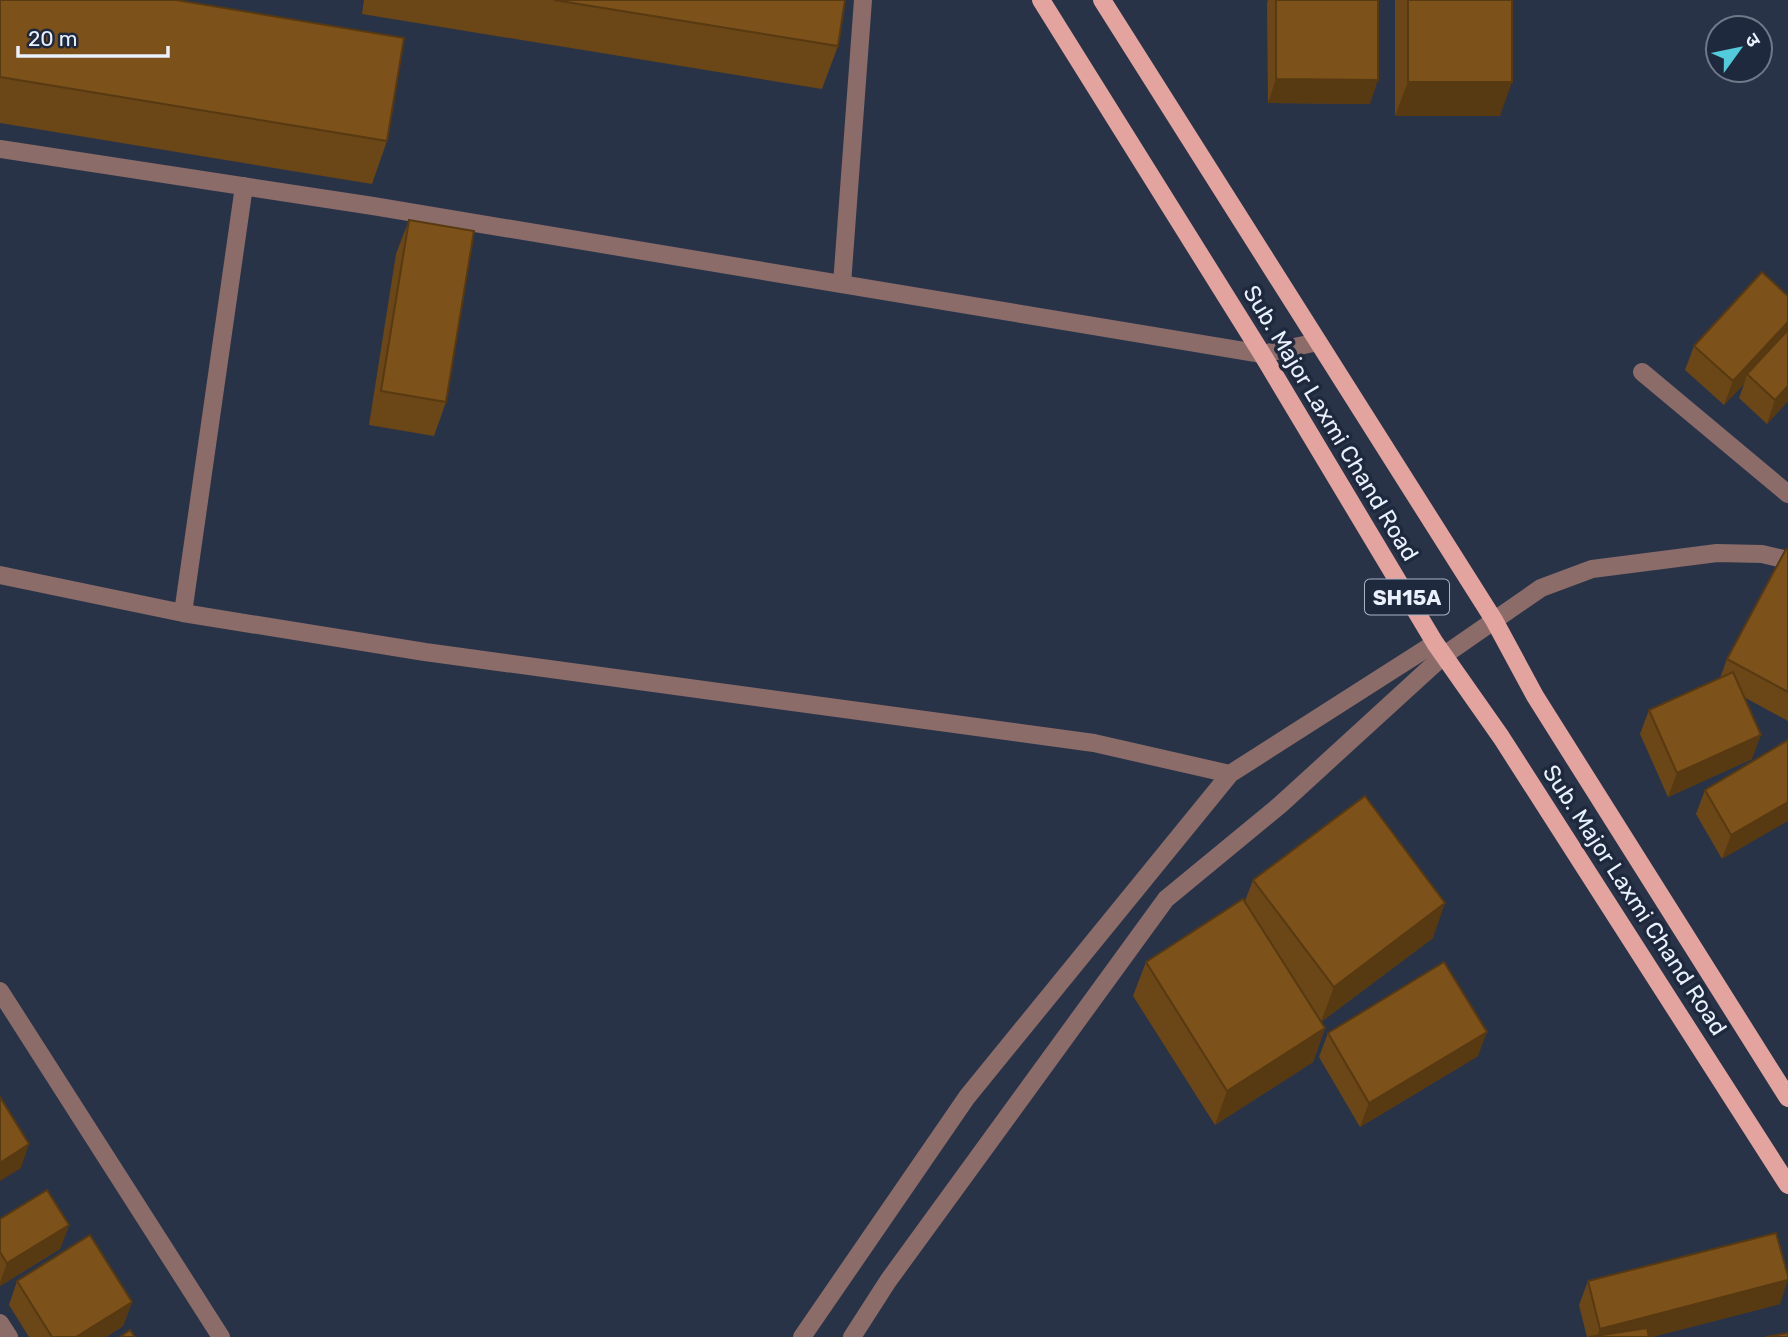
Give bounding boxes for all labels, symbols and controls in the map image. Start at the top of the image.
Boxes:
scale bar [18,14,168,58]
north arrow [1704,14,1774,84]
text: 20 m [28,26,77,51]
text: उ [1740,29,1766,52]
street label: Sub. Major Laxmi Chand Road [1237,280,1425,566]
road number: SH15A [1365,580,1449,614]
street label: Sub. Major Laxmi Chand Road [1537,760,1733,1040]

